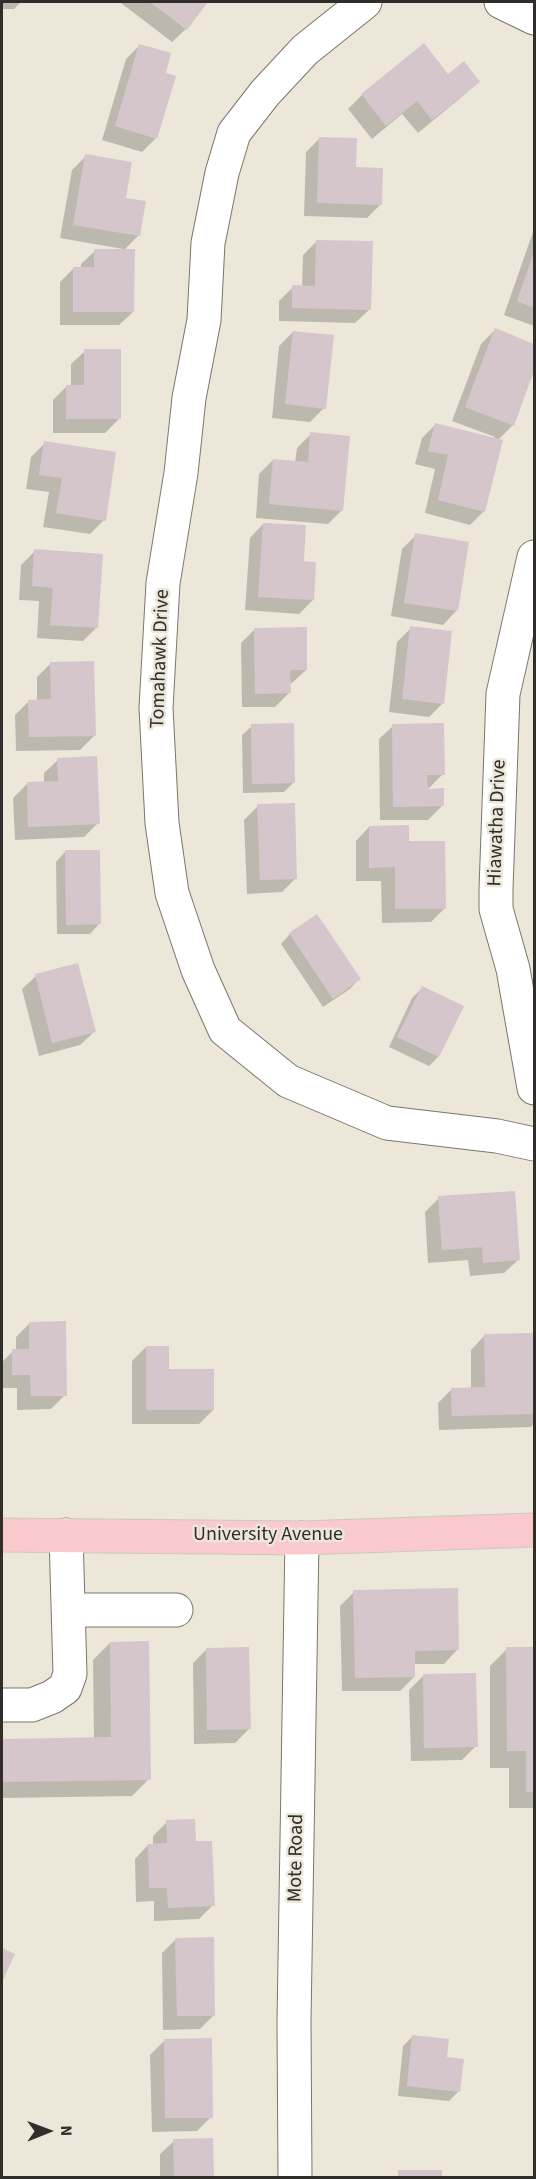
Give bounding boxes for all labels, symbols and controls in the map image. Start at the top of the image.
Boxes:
street label: Tomahawk Drive [147,589,175,729]
street label: Hiawatha Drive [484,759,512,887]
street label: University Avenue [193,1524,343,1548]
street label: Mote Road [284,1814,310,1902]
north arrow [18,2101,78,2161]
text: N [55,2125,77,2136]

